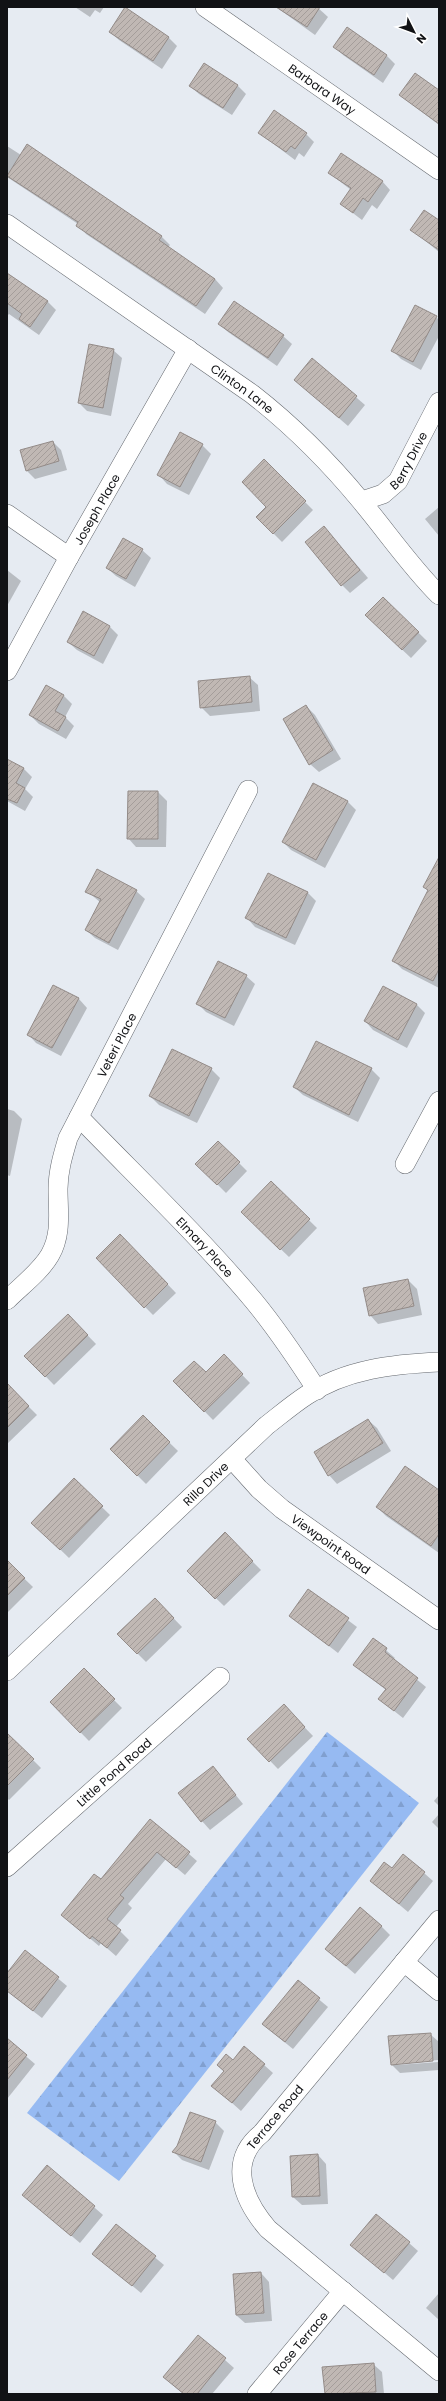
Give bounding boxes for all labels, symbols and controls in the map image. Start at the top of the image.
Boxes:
north arrow [394,12,434,52]
text: N [413,30,430,47]
street label: Barbara Way [285,59,360,118]
street label: Clinton Lane [207,359,278,417]
street label: Berry Drive [386,428,431,493]
street label: Joseph Place [69,470,124,548]
street label: Veteri Place [92,1009,140,1080]
street label: Elmary Place [173,1213,238,1281]
street label: Rillo Drive [179,1458,232,1509]
street label: Viewpoint Road [288,1510,374,1578]
street label: Little Pond Road [72,1734,155,1810]
street label: Terrace Road [243,2081,307,2153]
street label: Rose Terrace [269,2307,331,2378]

